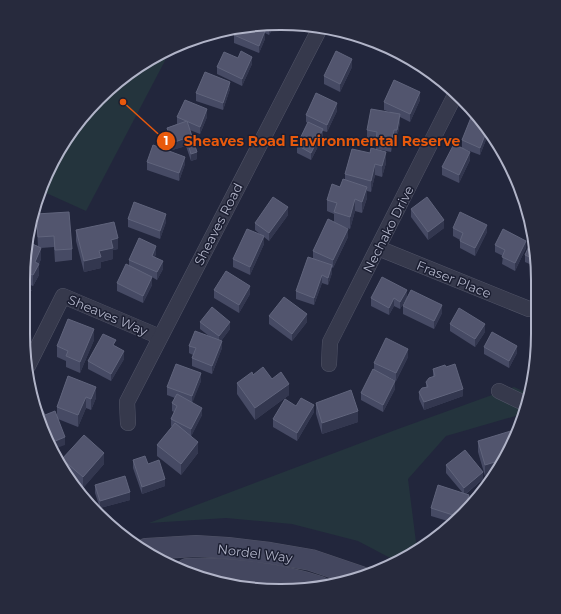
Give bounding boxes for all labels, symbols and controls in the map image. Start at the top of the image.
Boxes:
callout: Sheaves Road Environmental Reserve [156,128,468,154]
text: Sheaves Road Environmental Reserve [184,132,460,150]
text: 1 [164,133,168,148]
street label: Sheaves Road [190,180,246,268]
street label: Nechako Drive [359,183,417,275]
street label: Fraser Place [414,257,494,301]
street label: Sheaves Way [66,291,151,339]
street label: Nordel Way [217,540,294,566]

